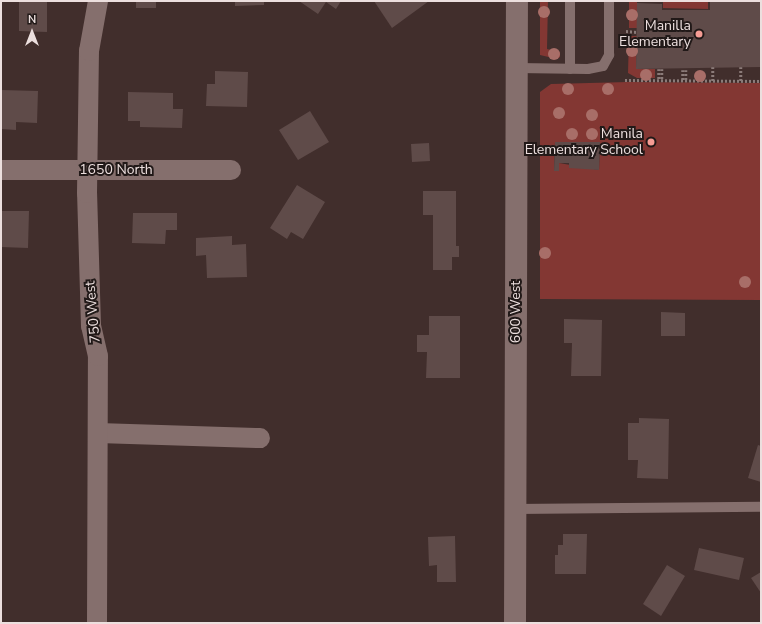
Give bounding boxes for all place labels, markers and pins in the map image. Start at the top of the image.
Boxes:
place label: Manilla Elementary [619,18,691,50]
marker: Manilla Elementary [694,29,704,39]
place label: Manila Elementary School [525,126,643,158]
marker: Manila Elementary School [646,137,656,147]

